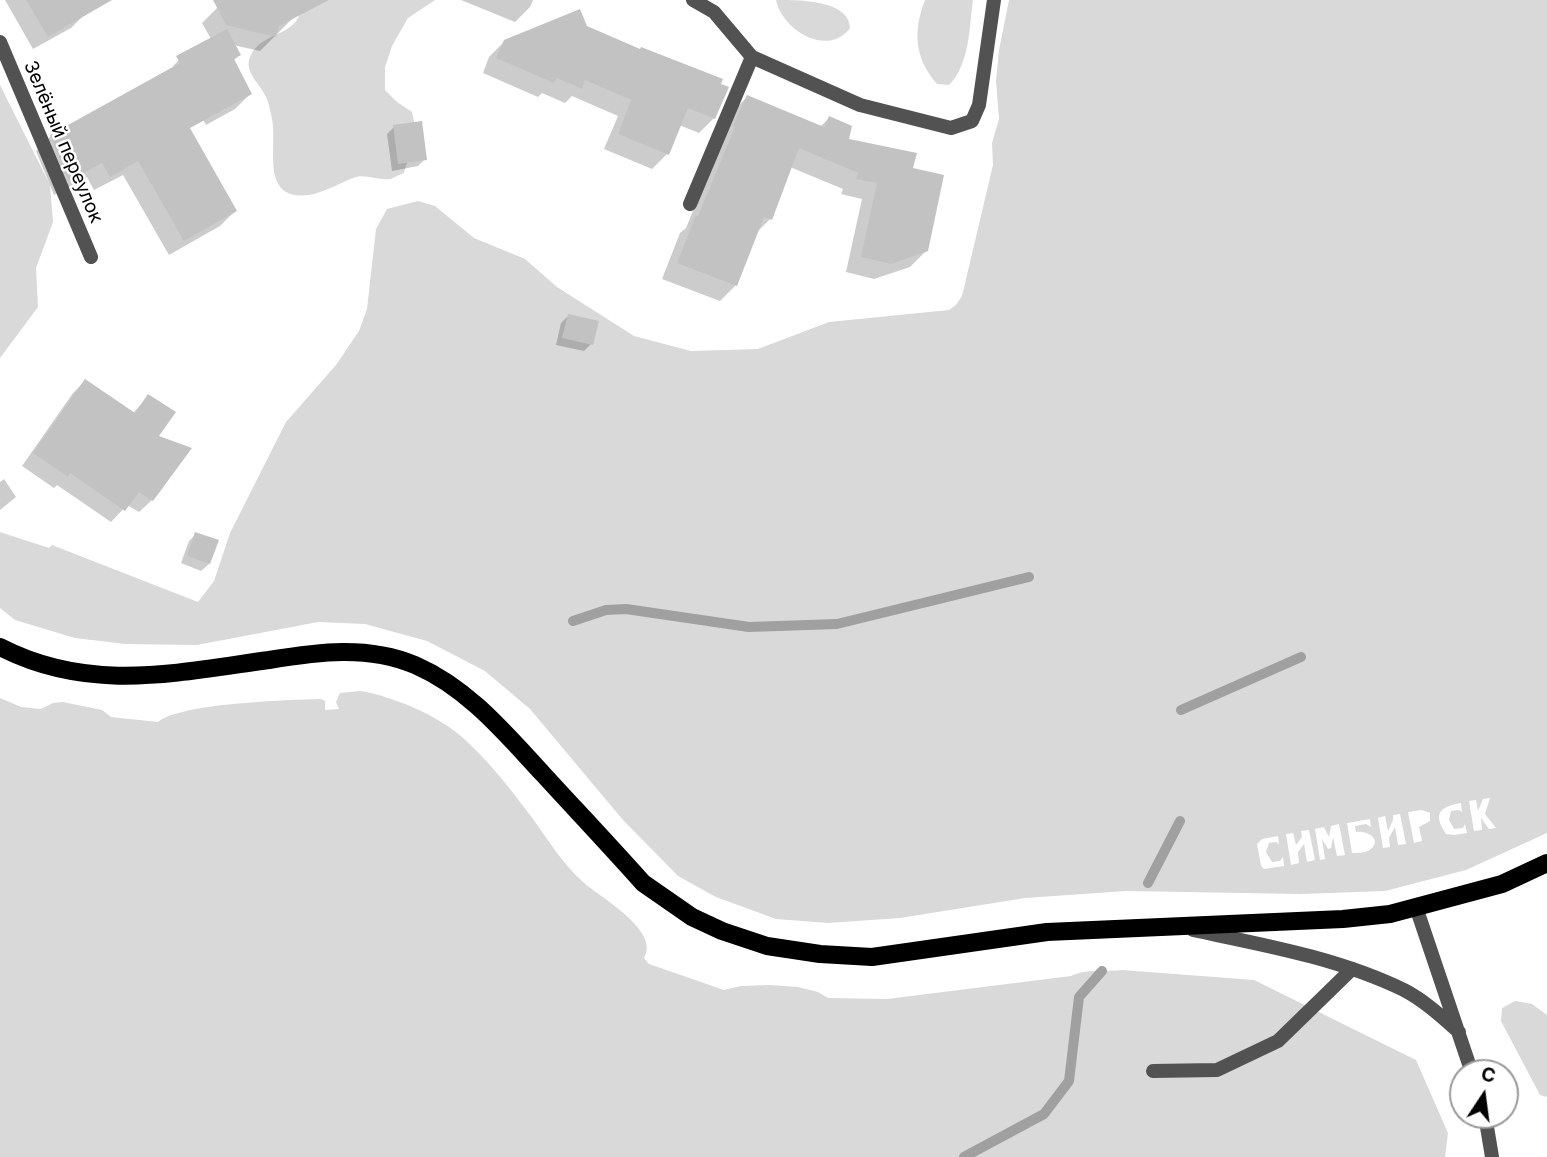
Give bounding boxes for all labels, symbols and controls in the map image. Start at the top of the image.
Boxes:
street label: Зелёный переулок [19,58,107,226]
north arrow [1449,1059,1519,1129]
text: С [1479,1062,1498,1088]

